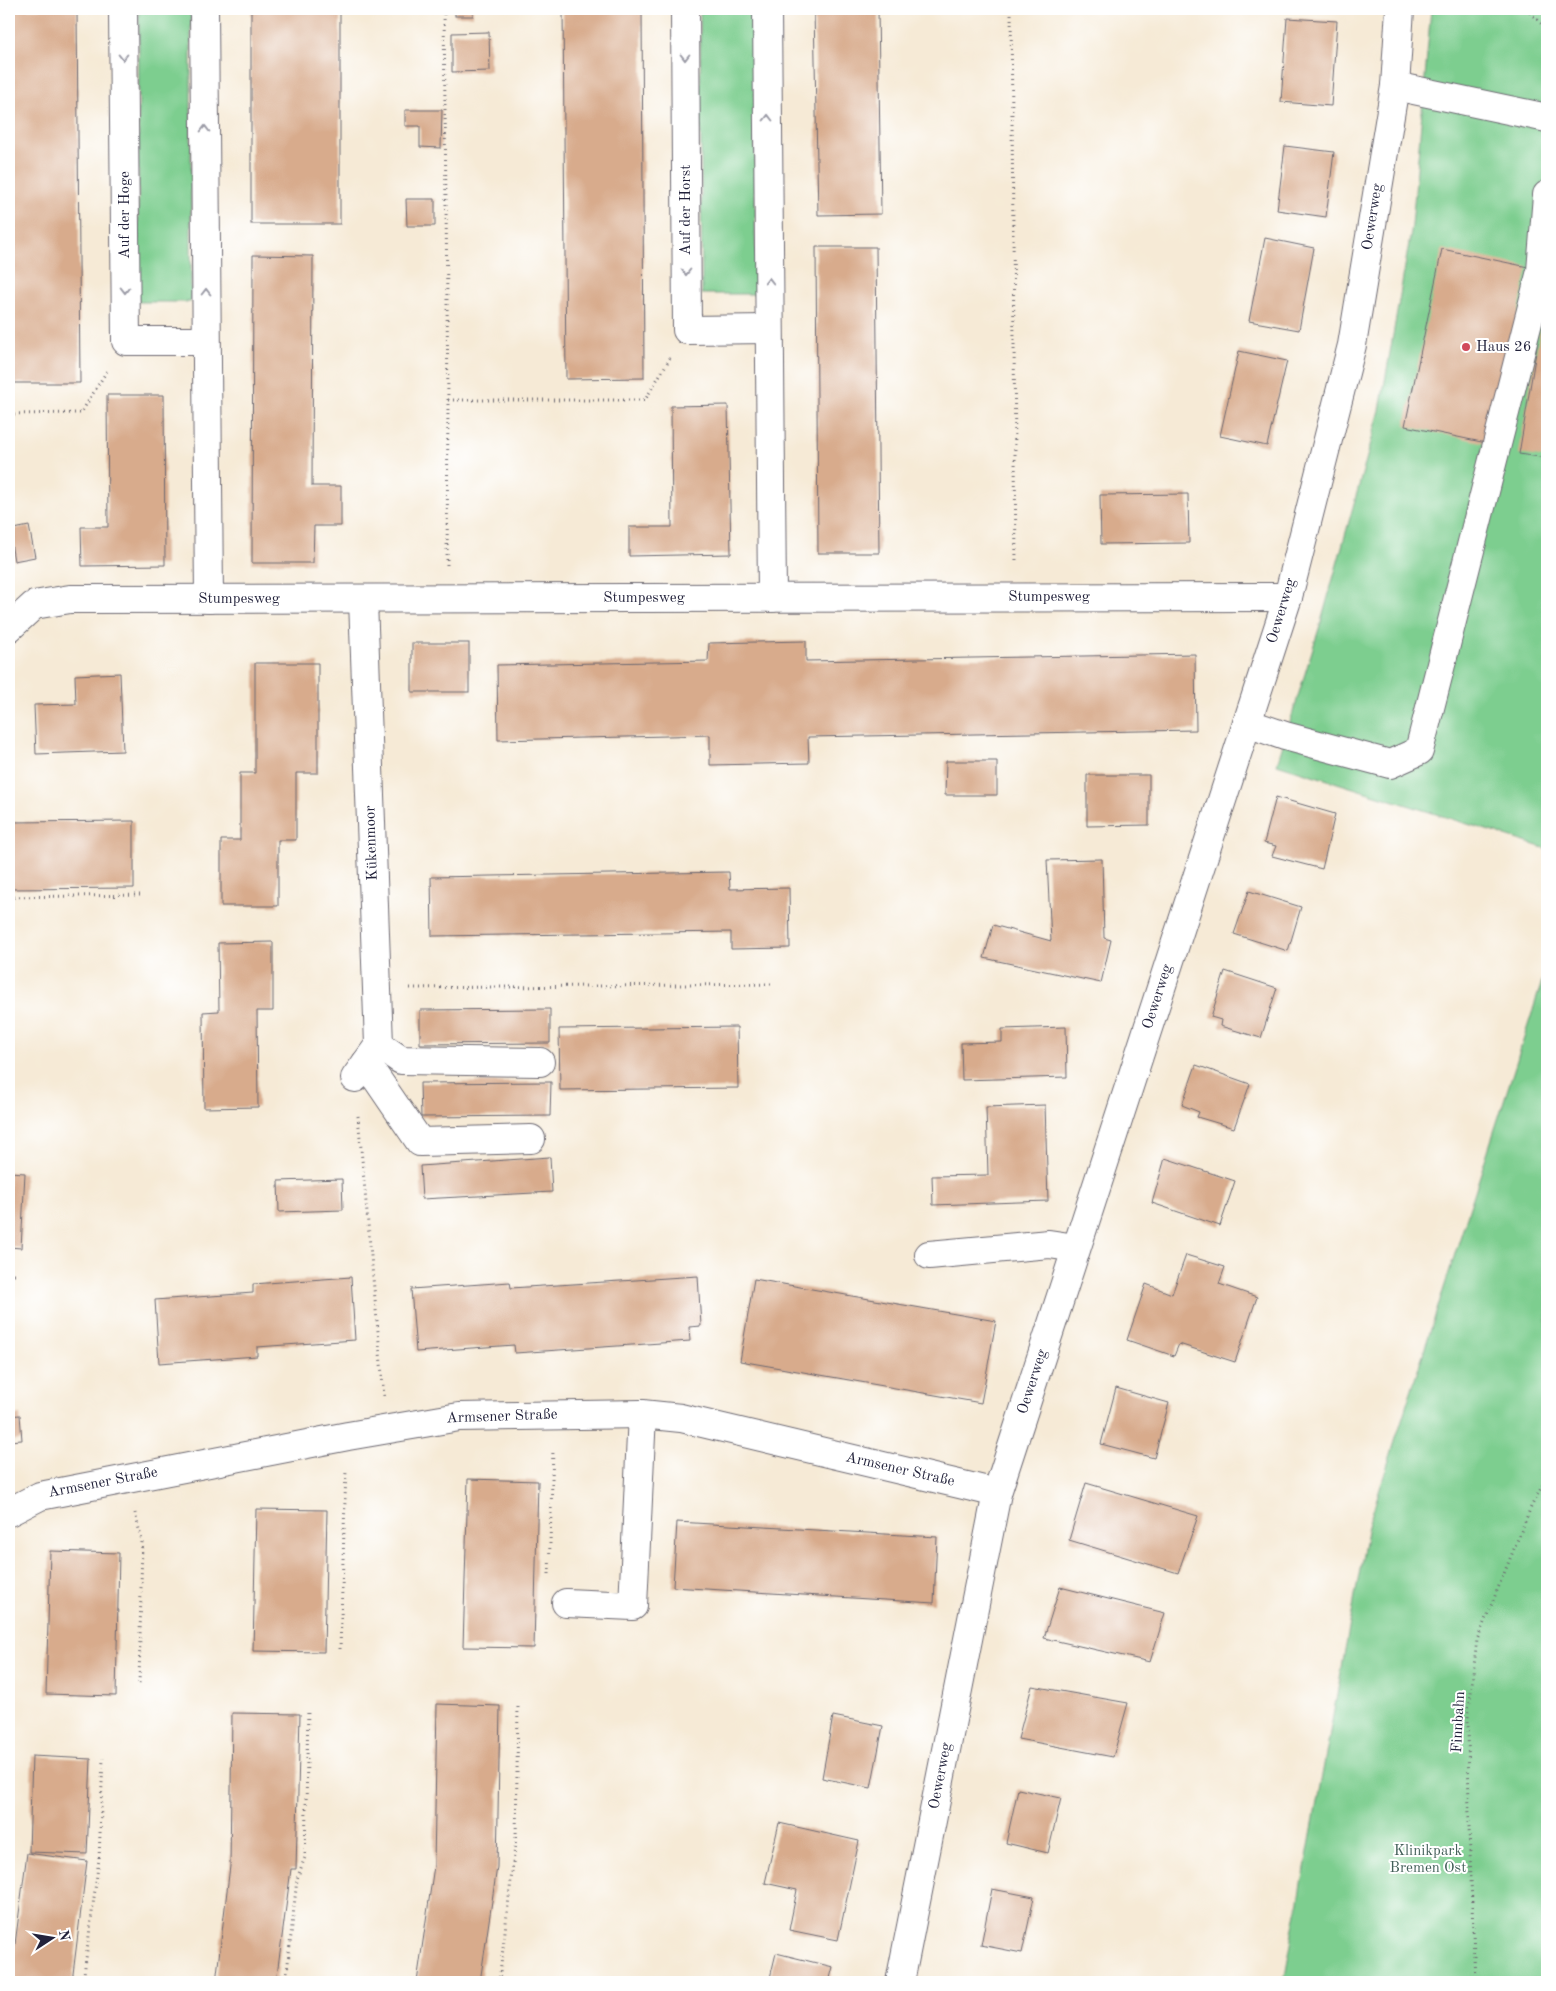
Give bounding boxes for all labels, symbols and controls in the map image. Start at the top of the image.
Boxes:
one-way arrow [118,54,129,62]
one-way arrow [680,54,690,62]
one-way arrow [763,114,773,122]
one-way arrow [200,125,210,133]
street label: Auf der Horst [679,165,694,255]
street label: Auf der Hoge [118,171,133,259]
street label: Oewerweg [1360,183,1386,251]
one-way arrow [681,269,691,277]
one-way arrow [764,276,774,284]
one-way arrow [120,286,130,294]
one-way arrow [201,288,211,296]
place label: Haus 26 [1476,340,1531,355]
marker: Haus 26 [1460,341,1472,353]
street label: Oewerweg [1265,577,1299,645]
street label: Stumpesweg [1008,590,1090,605]
street label: Stumpesweg [603,591,685,606]
street label: Stumpesweg [198,592,280,607]
street label: Kükenmoor [363,805,381,881]
street label: Oewerweg [1140,963,1176,1031]
street label: Oewerweg [1015,1348,1051,1416]
street label: Armsener Straße [446,1408,558,1426]
street label: Armsener Straße [844,1450,956,1490]
street label: Armsener Straße [47,1465,159,1501]
street label: Finnbahn [1450,1691,1468,1753]
street label: Oewerweg [927,1742,955,1810]
park label: Klinikpark Bremen Ost [1390,1844,1466,1876]
north arrow [28,1914,78,1964]
text: N [56,1929,72,1942]

